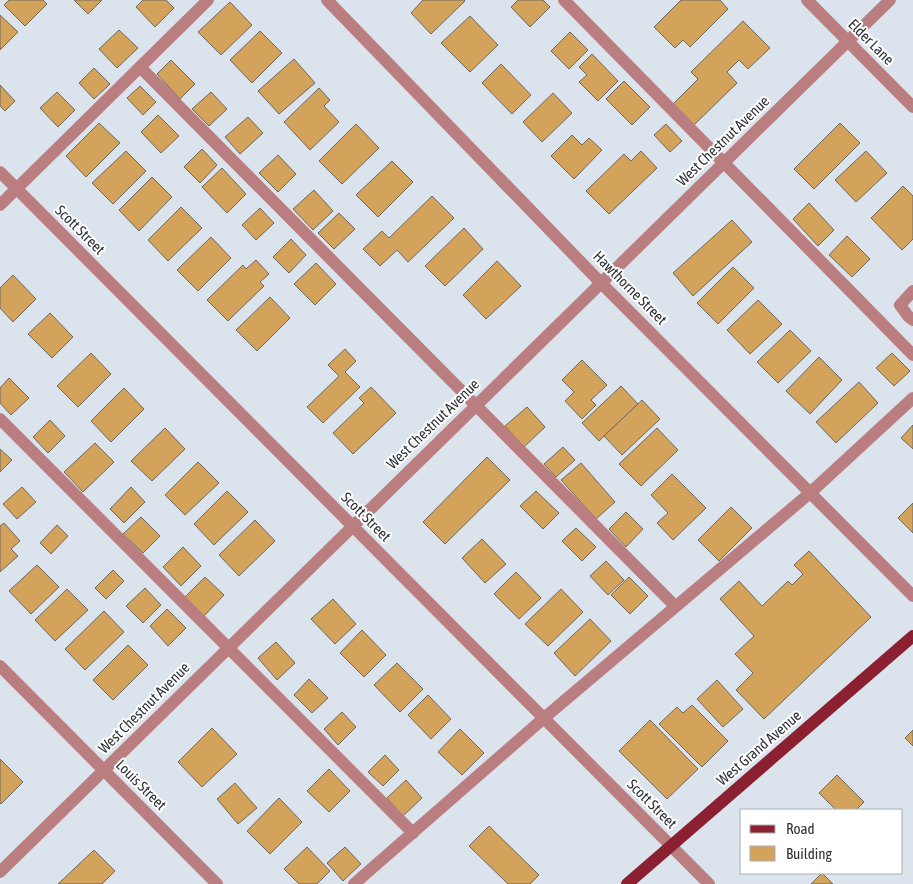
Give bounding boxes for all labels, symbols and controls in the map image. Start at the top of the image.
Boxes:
street label: Elder Lane [845,15,898,68]
street label: West Chestnut Avenue [673,92,772,189]
street label: Scott Street [52,202,108,258]
street label: Hawthorne Street [590,247,671,328]
street label: West Chestnut Avenue [383,375,482,472]
street label: Scott Street [338,489,394,545]
street label: West Chestnut Avenue [95,658,193,757]
street label: West Grand Avenue [713,706,804,789]
street label: Louis Street [113,756,170,813]
street label: Scott Street [624,776,680,832]
legend [740,809,903,874]
text: Road [786,820,815,837]
text: Building [786,845,832,862]

